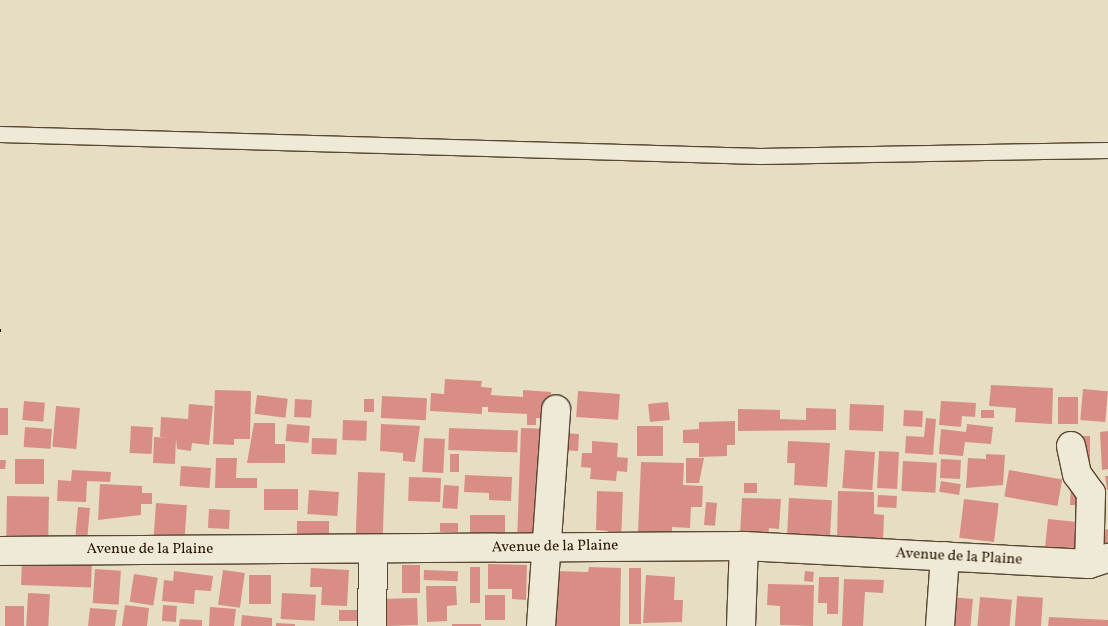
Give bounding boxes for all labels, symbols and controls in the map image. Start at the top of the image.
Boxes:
street label: Avenue de la Plaine [491,537,619,557]
street label: Avenue de la Plaine [87,541,213,559]
street label: Avenue de la Plaine [895,545,1023,569]

